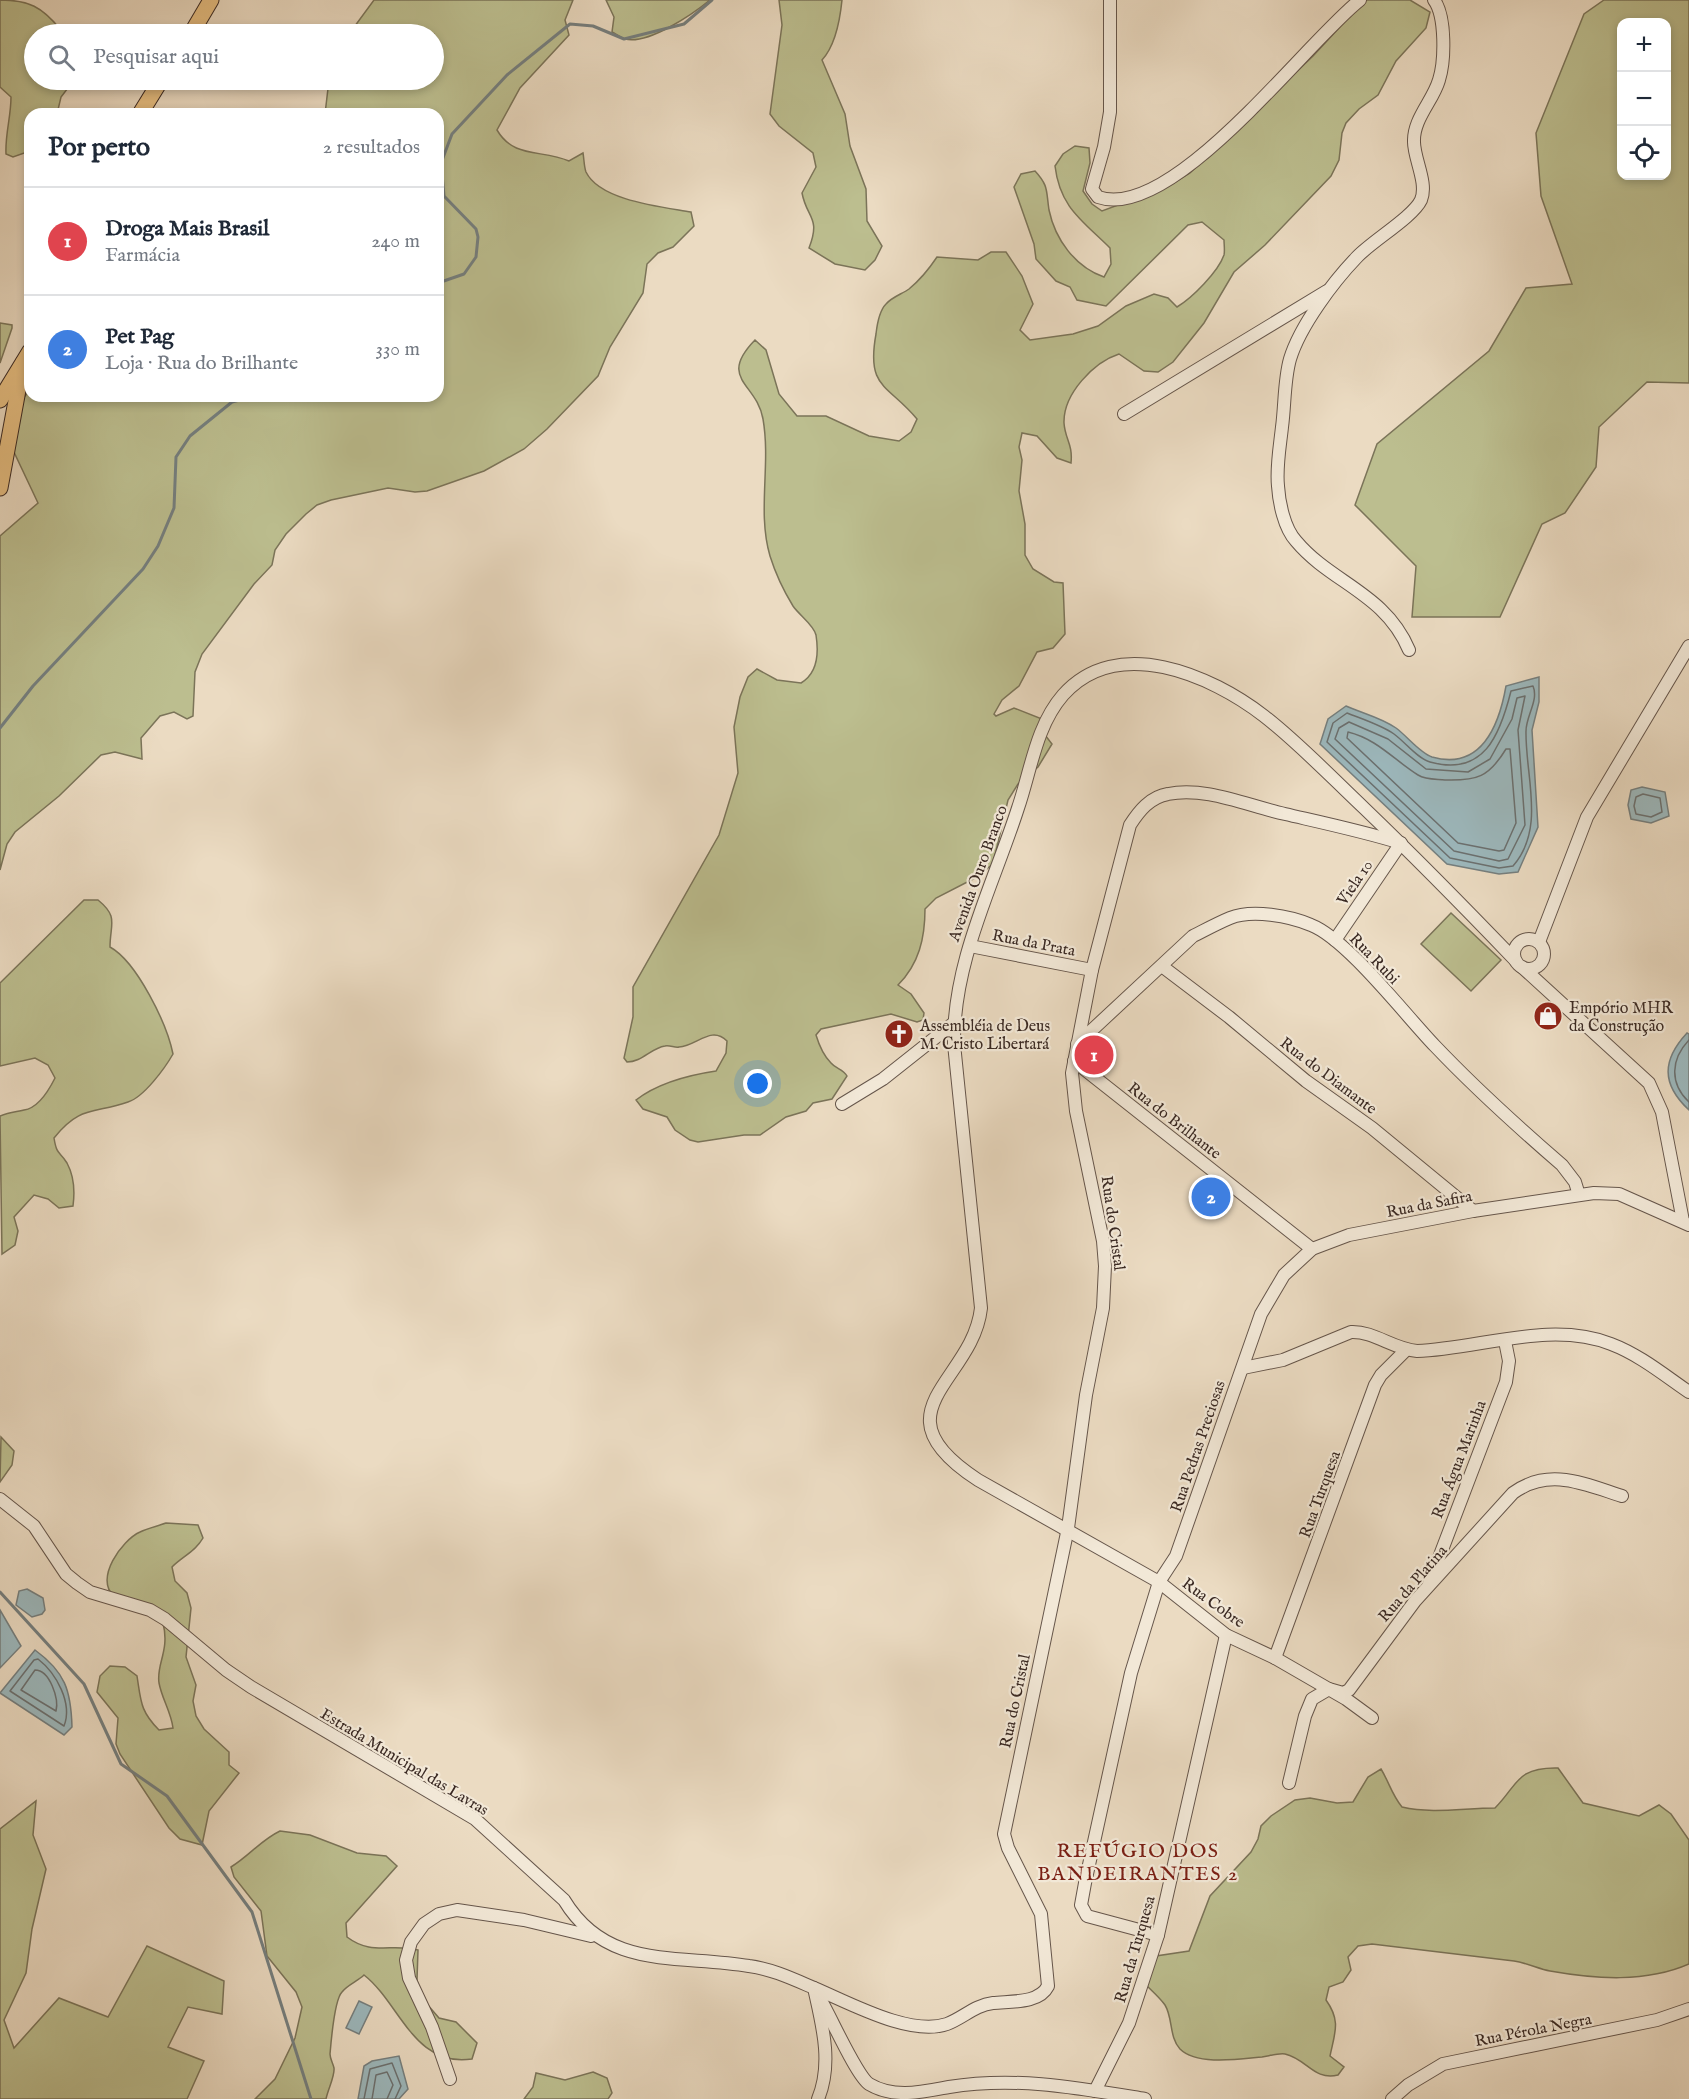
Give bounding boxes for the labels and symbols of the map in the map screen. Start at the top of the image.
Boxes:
street label: Avenida Ouro Branco [945,803,1013,945]
street label: Viela 10 [1333,856,1378,910]
street label: Rua da Prata [990,926,1077,962]
street label: Rua Rubi [1344,929,1403,989]
place label: Empório MHR da Construção [1569,999,1674,1037]
shop icon: Empório MHR da Construção [1532,1000,1564,1032]
place label: Assembléia de Deus M. Cristo Libertará [919,1017,1050,1055]
church icon: Assembléia de Deus M. Cristo Libertará [883,1018,915,1050]
pin: 1 [1074,1032,1114,1078]
street label: Rua do Diamante [1275,1034,1380,1120]
your location [743,1069,772,1098]
street label: Rua do Brilhante [1123,1079,1225,1164]
pin: 2 [1192,1174,1230,1220]
street label: Rua do Cristal [1095,1175,1129,1273]
street label: Rua da Safira [1385,1187,1474,1223]
street label: Rua Pedras Preciosas [1167,1378,1231,1515]
street label: Rua Água Marinha [1426,1397,1492,1522]
street label: Rua Turquesa [1296,1448,1346,1541]
street label: Rua da Platina [1375,1542,1452,1627]
street label: Rua Cobre [1178,1574,1248,1633]
street label: Rua do Cristal [996,1652,1036,1750]
street label: Estrada Municipal das Lavras [316,1705,492,1821]
district label: REFÚGIO DOS BANDEIRANTES 2 [1037,1839,1239,1887]
street label: Rua da Turquesa [1111,1894,1161,2005]
street label: Rua Pérola Negra [1473,2010,1594,2052]

